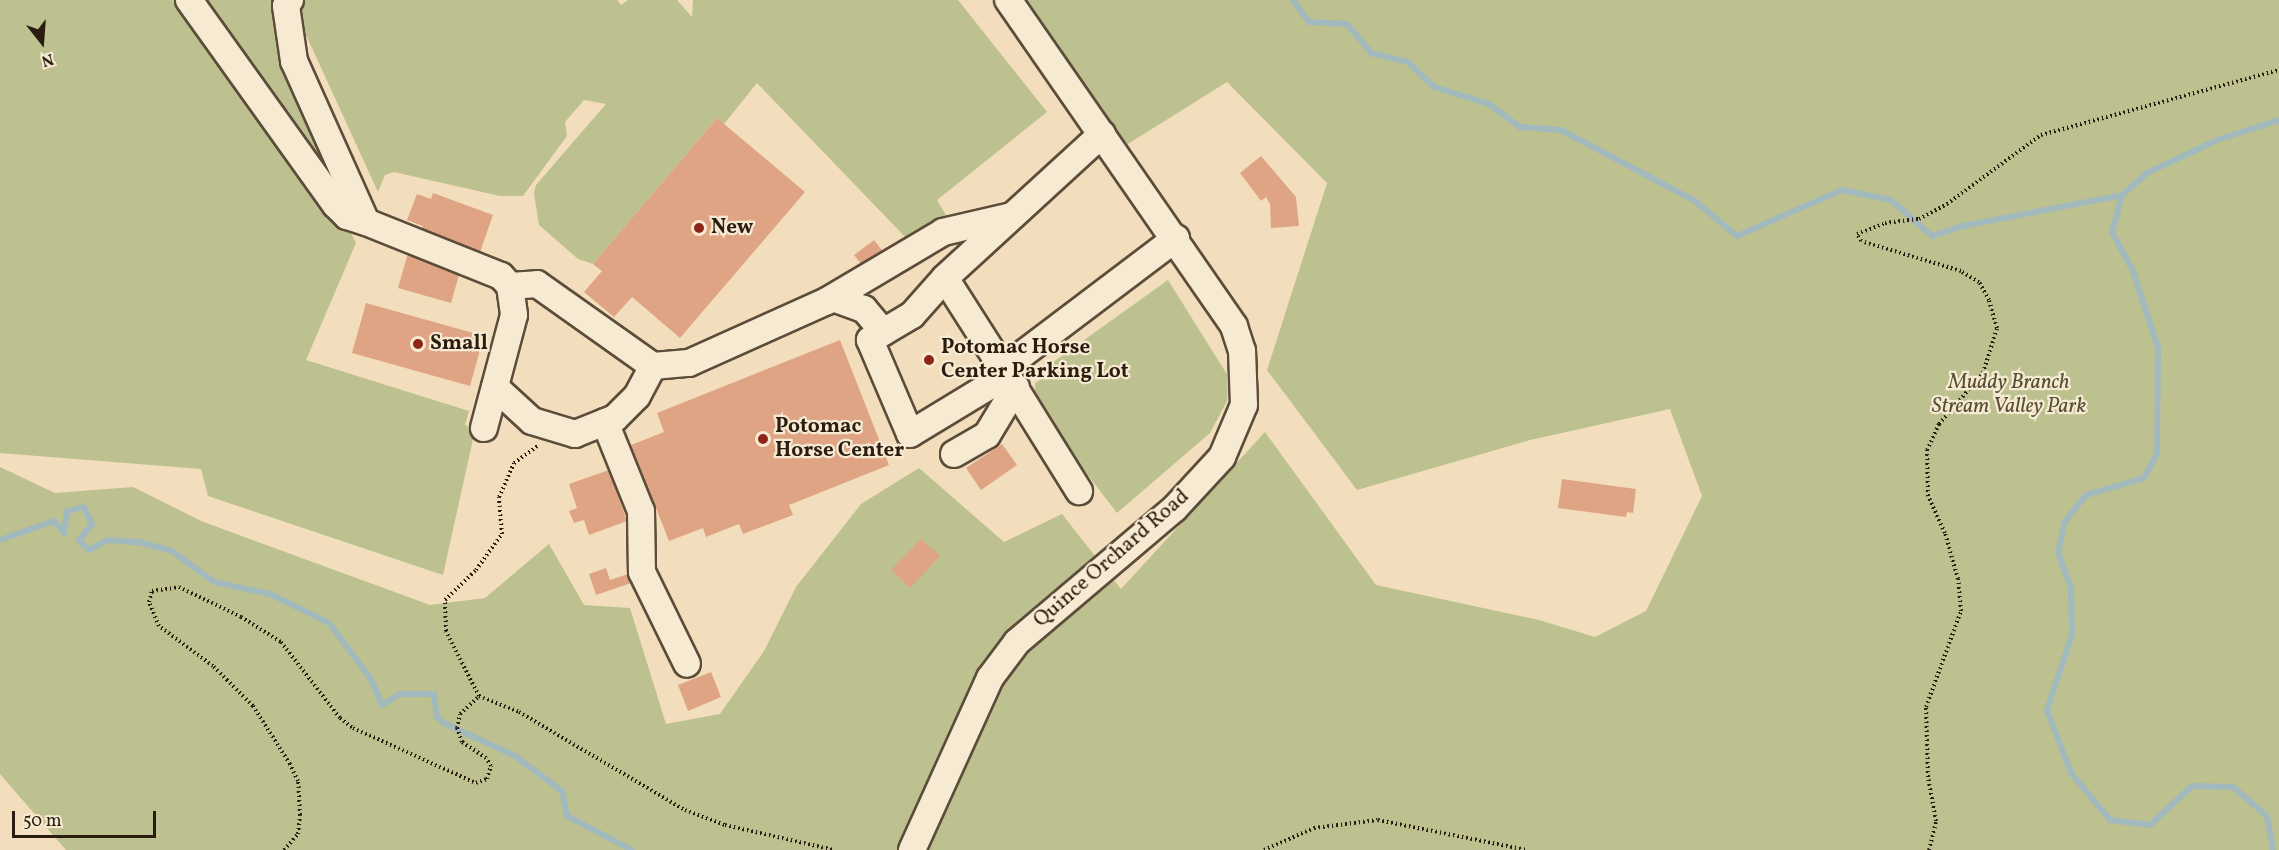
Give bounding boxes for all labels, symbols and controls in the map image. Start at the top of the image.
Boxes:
north arrow [12,12,72,72]
text: N [38,47,56,71]
place label: New [711,215,753,241]
marker: New [692,221,706,235]
place label: Small [430,331,488,357]
place label: Potomac Horse Center Parking Lot [941,335,1129,385]
marker: Small [411,337,425,351]
marker: Potomac Horse Center Parking Lot [922,353,936,367]
park label: Muddy Branch Stream Valley Park [1932,370,2086,420]
place label: Potomac Horse Center [775,414,904,464]
marker: Potomac Horse Center [756,432,770,446]
street label: Quince Orchard Road [1029,485,1195,633]
scale bar [15,799,159,837]
text: 50 m [23,809,62,834]

